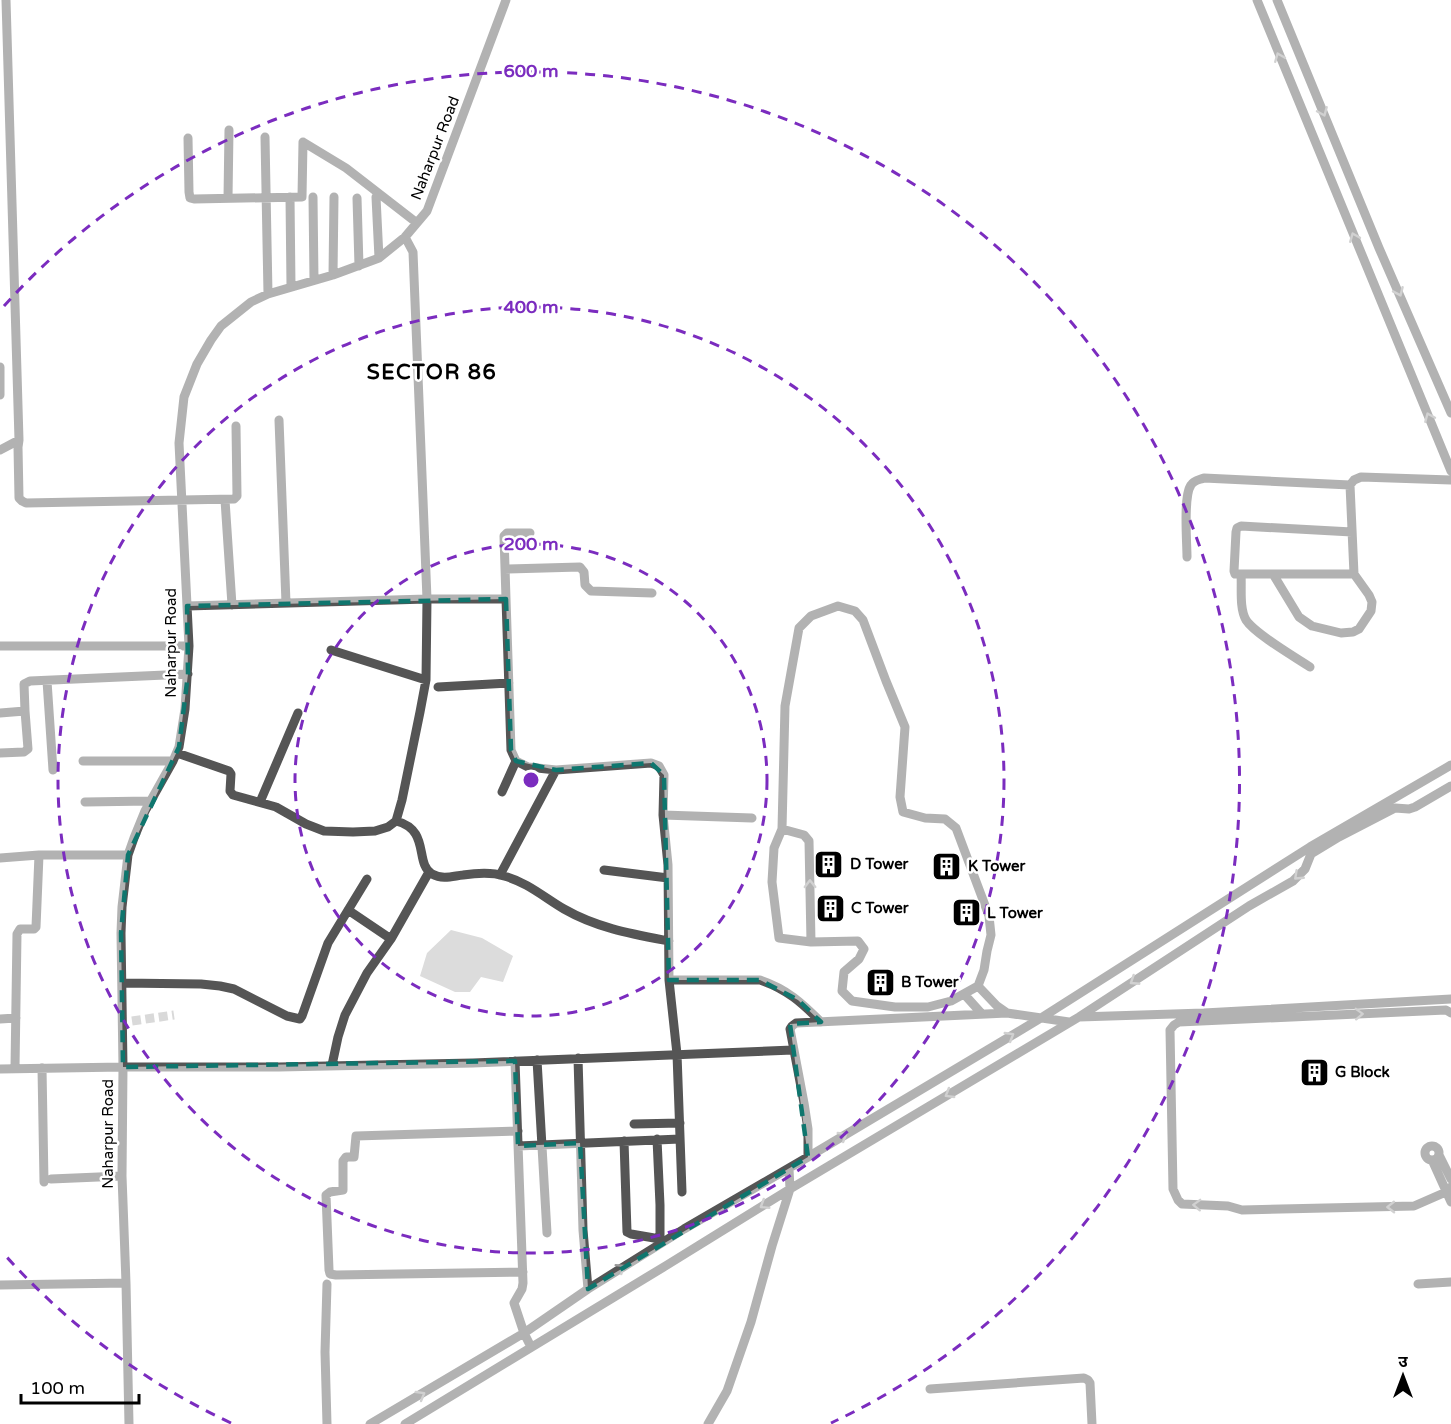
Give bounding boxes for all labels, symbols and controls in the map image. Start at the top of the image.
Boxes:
one-way arrow [1274,52,1286,63]
text: 600 m [503,60,559,82]
street label: Naharpur Road [407,94,463,202]
one-way arrow [1316,106,1328,117]
one-way arrow [1349,232,1361,243]
one-way arrow [1392,286,1404,297]
text: 400 m [503,296,559,318]
district label: SECTOR 86 [367,360,497,385]
one-way arrow [1424,412,1436,423]
text: 200 m [503,533,559,555]
street label: Naharpur Road [162,588,180,698]
centre of rings [521,770,541,790]
building icon: D Tower [813,848,845,880]
building icon: K Tower [931,850,963,882]
place label: D Tower [850,855,909,873]
place label: K Tower [968,857,1025,875]
one-way arrow [1294,869,1304,880]
one-way arrow [804,879,816,888]
building icon: C Tower [814,892,846,924]
building icon: L Tower [950,897,982,929]
place label: C Tower [851,899,909,917]
place label: L Tower [987,904,1043,922]
building icon: B Tower [864,966,896,998]
place label: B Tower [901,973,959,991]
one-way arrow [1130,974,1141,985]
one-way arrow [1354,1008,1363,1021]
one-way arrow [1004,1032,1014,1043]
building icon: G Block [1298,1056,1330,1088]
place label: G Block [1335,1063,1390,1081]
street label: Naharpur Road [99,1079,117,1189]
one-way arrow [945,1086,955,1098]
one-way arrow [837,1132,847,1144]
one-way arrow [760,1197,770,1209]
one-way arrow [1192,1198,1201,1211]
one-way arrow [1387,1201,1396,1213]
one-way arrow [614,1264,625,1275]
north arrow [1373,1346,1433,1406]
text: उ [1398,1352,1408,1372]
scale bar [21,1367,140,1405]
text: 100 m [30,1377,85,1399]
one-way arrow [415,1390,425,1402]

